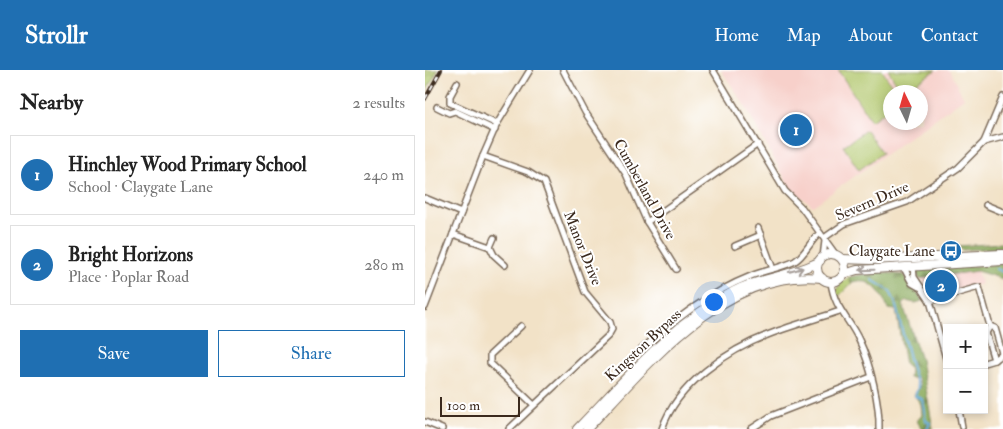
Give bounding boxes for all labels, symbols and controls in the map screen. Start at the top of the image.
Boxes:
text: Strollr [25,20,88,51]
text: Home [714,24,759,47]
text: Map [787,24,821,47]
text: About [849,24,893,47]
text: Contact [921,24,978,47]
north arrow [883,85,928,130]
text: Nearby [20,89,83,116]
text: 2 results [352,93,405,113]
pin: 1 [780,111,812,149]
street label: Cumberland Drive [609,136,680,243]
text: Hinchley Wood Primary School [68,153,307,177]
text: 1 [34,165,40,185]
text: 240 m [363,165,404,185]
text: School · Claygate Lane [68,177,213,197]
street label: Severn Drive [833,177,912,225]
street label: Manor Drive [559,208,606,288]
bus stop icon: Claygate Lane [939,239,963,263]
place label: Claygate Lane [849,242,935,261]
text: Bright Horizons [68,243,193,267]
text: 2 [33,255,41,275]
text: 280 m [364,255,404,275]
one-way arrow [788,264,804,274]
one-way arrow [859,265,876,275]
text: Place · Poplar Road [68,267,189,287]
pin: 2 [925,267,957,305]
your location [701,289,727,315]
street label: Kingston Bypass [601,305,686,386]
map controls [943,324,988,414]
button: + [943,324,988,369]
button: Save [20,330,208,377]
button: Share [218,330,405,377]
button: − [943,369,988,414]
scale bar [440,394,520,417]
text: 100 m [447,397,480,414]

